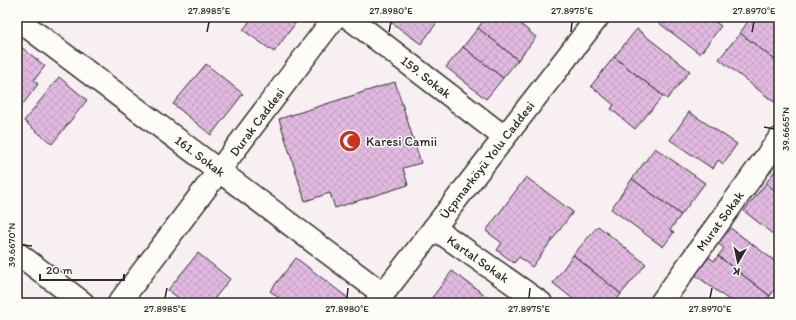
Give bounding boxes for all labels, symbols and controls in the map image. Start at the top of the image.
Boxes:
text: 27.8985°E [188,4,231,17]
text: 27.8980°E [369,4,413,17]
text: 27.8975°E [551,4,594,17]
text: 27.8970°E [733,4,776,17]
street label: 159. Sokak [398,53,454,101]
street label: Durak Caddesi [226,85,288,159]
street label: Üçpınarköyü Yolu Caddesi [436,98,538,222]
text: 39.6665°N [779,107,792,151]
mosque icon: Karesi Camii [337,128,363,154]
street label: 161. Sokak [172,132,228,180]
place label: Karesi Camii [366,134,437,149]
street label: Murat Sokak [693,188,747,254]
text: 39.6670°N [5,222,18,267]
street label: Kartal Sokak [444,232,512,286]
north arrow [718,242,758,282]
scale bar [40,256,124,282]
text: 20 m [46,263,73,277]
text: K [731,264,741,278]
text: 27.8985°E [144,302,187,315]
text: 27.8980°E [325,302,369,315]
text: 27.8975°E [508,302,551,315]
text: 27.8970°E [689,302,732,315]

